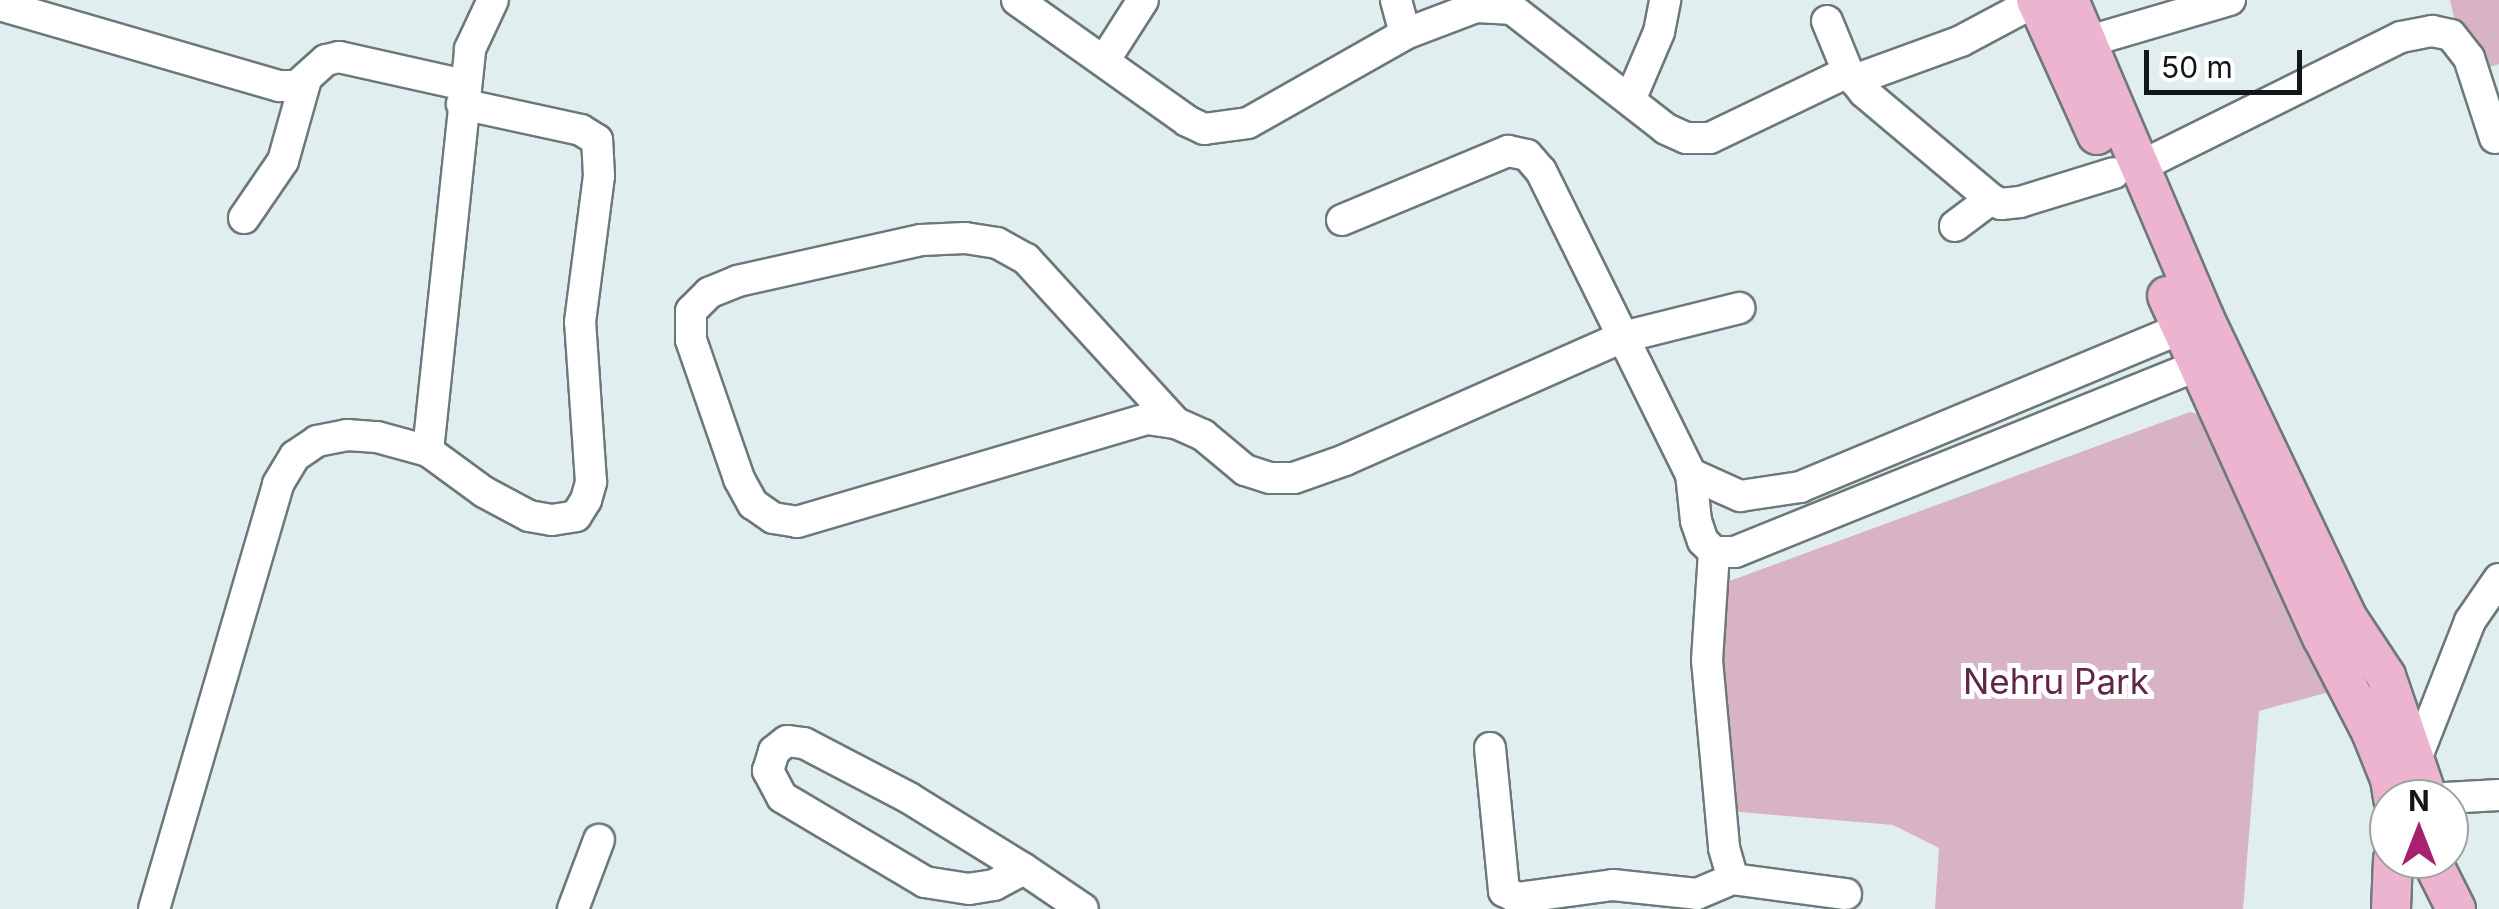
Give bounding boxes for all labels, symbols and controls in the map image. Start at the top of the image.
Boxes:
scale bar [2149,30,2306,92]
text: 50 m [2161,49,2233,85]
park label: Nehru Park [1963,660,2149,702]
north arrow [2369,779,2469,879]
text: N [2408,784,2430,818]

